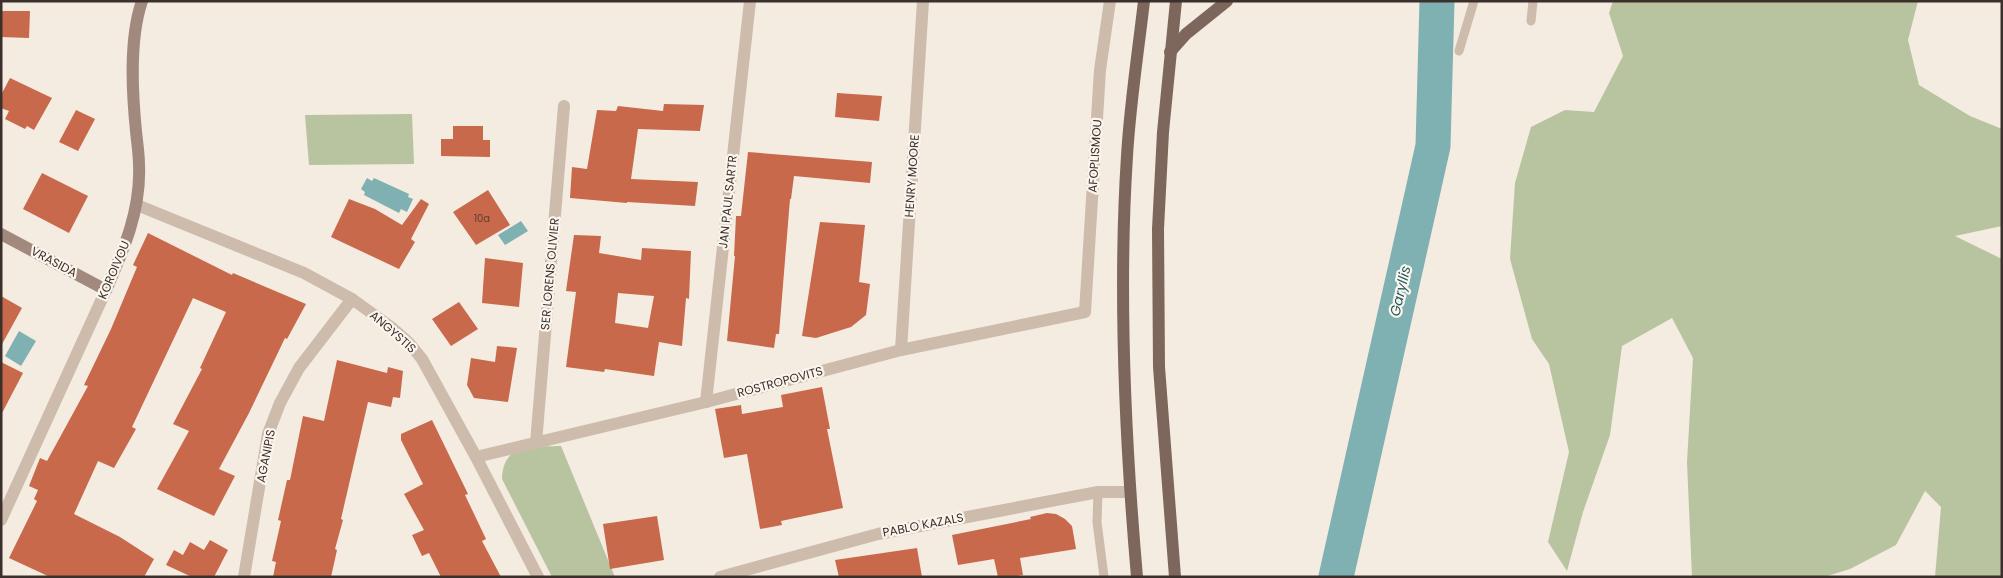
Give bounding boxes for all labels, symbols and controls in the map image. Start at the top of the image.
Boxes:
street label: AFOPLISMOU [1083,119,1106,193]
street label: HENRY MOORE [900,134,923,218]
street label: JAN PAUL SARTR [714,154,741,250]
house number: 10a [474,211,490,226]
street label: SER LORENS OLIVIER [536,217,563,331]
street label: KOROIVOU [94,238,133,302]
street label: VRASIDA [28,242,80,281]
water label: Garyllis [1385,264,1415,318]
street label: ANGYSTIS [366,307,420,357]
street label: ROSTROPOVITS [735,362,825,401]
street label: AGANIPIS [252,428,279,484]
street label: PABLO KAZALS [881,508,965,541]

